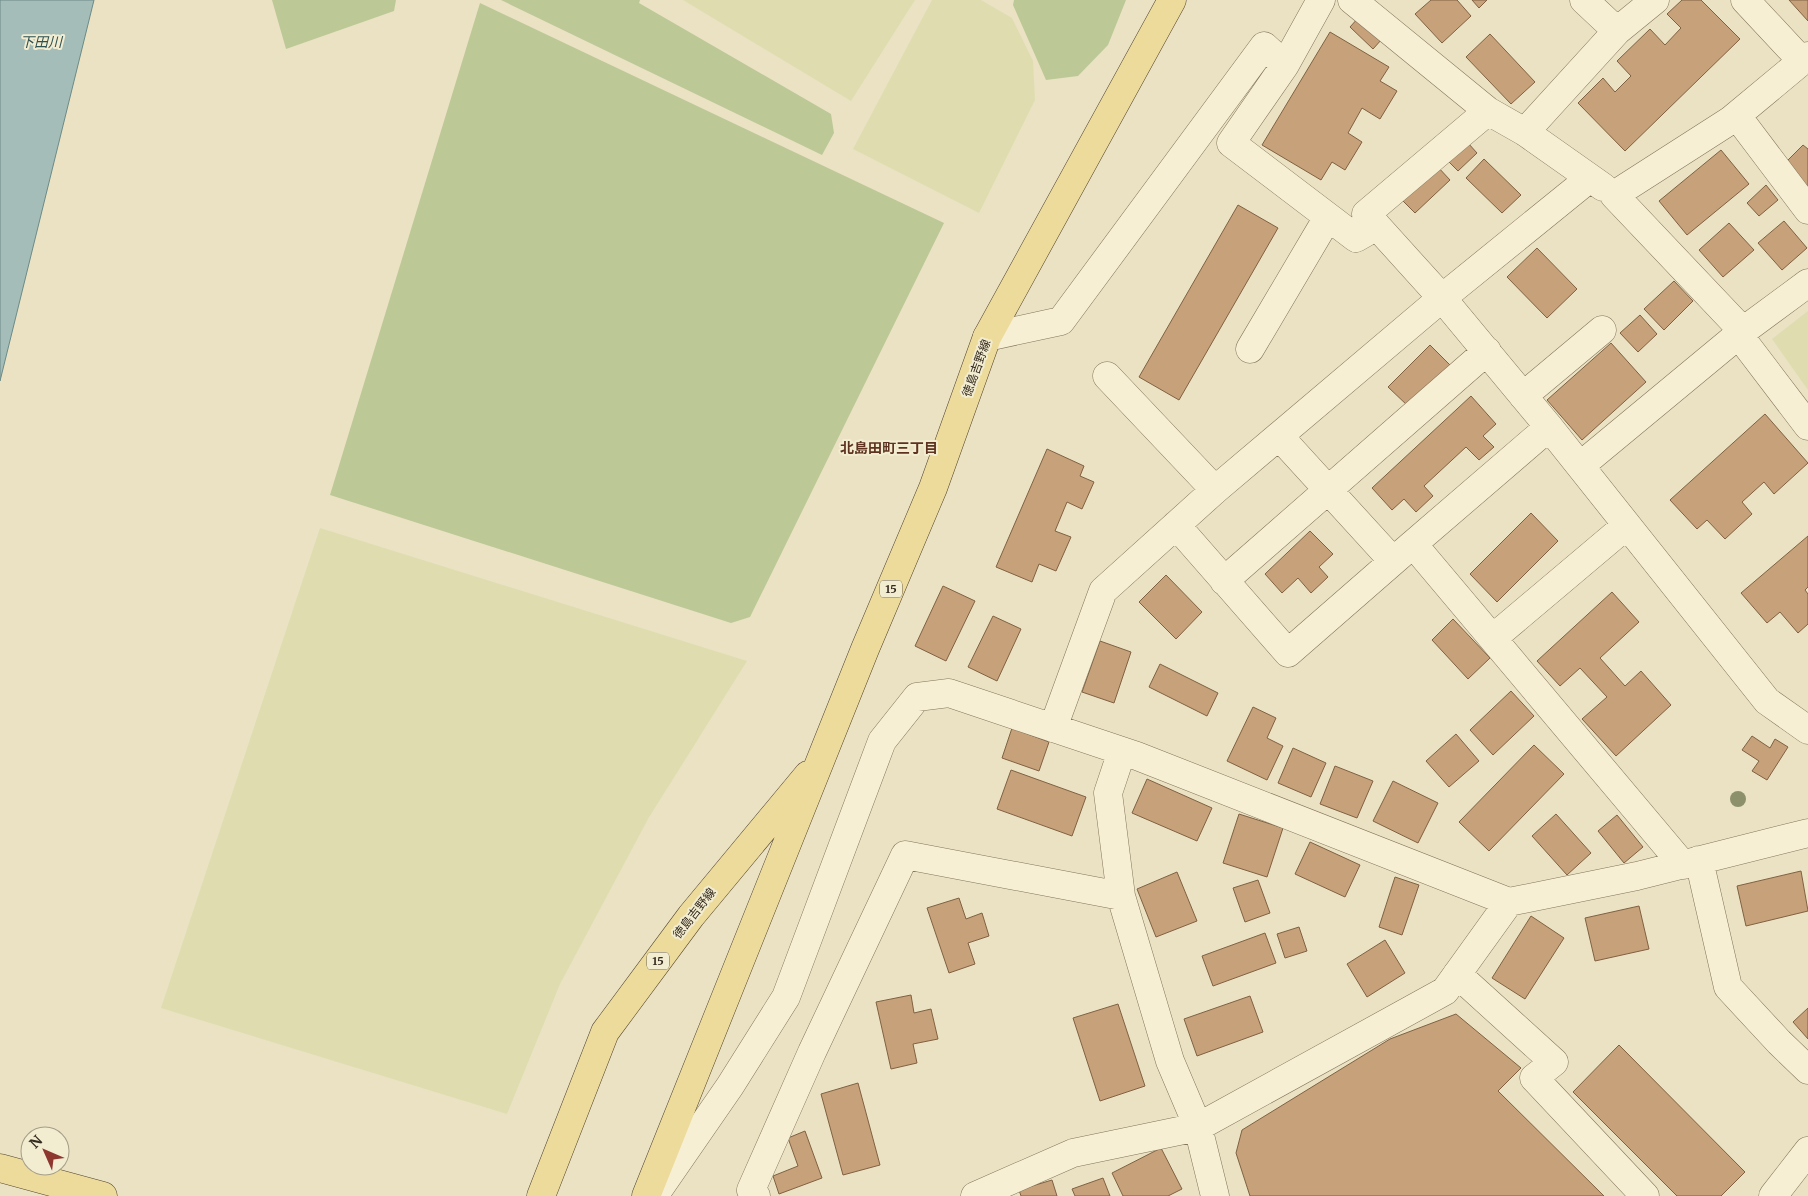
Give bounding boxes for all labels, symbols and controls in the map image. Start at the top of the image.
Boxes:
water label: 下田川 [20,33,64,51]
street label: 徳島吉野線 [959,337,993,399]
district label: 北島田町三丁目 [840,439,938,457]
road number: 15 [880,580,902,598]
street label: 徳島吉野線 [670,885,718,941]
road number: 15 [647,952,669,969]
north arrow [20,1126,70,1176]
text: N [26,1132,46,1152]

